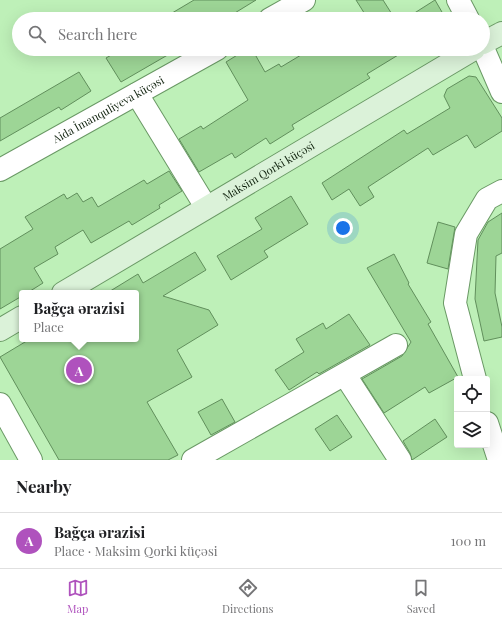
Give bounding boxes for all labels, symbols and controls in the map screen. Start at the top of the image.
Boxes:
search box [12,12,490,56]
icon: search [26,23,48,45]
text: Search here [58,24,137,44]
street label: Aida İmanquliyeva küçəsi [49,72,166,147]
street label: Maksim Qorki küçəsi [220,137,317,204]
your location [333,218,353,238]
popup [19,290,139,342]
text: Bağça ərazisi [33,298,125,318]
text: Place [33,318,64,335]
pin: A [66,355,92,385]
map controls [454,376,490,448]
button: locate [454,376,490,412]
button: layers [454,412,490,448]
text: Nearby [16,475,71,497]
text: Bağça ərazisi [54,522,145,542]
text: A [25,532,33,549]
text: 100 m [451,532,486,549]
text: Place · Maksim Qorki küçəsi [54,542,218,559]
tab: Map [67,577,89,616]
tab: Directions [222,577,273,616]
tab: Saved [407,577,435,616]

